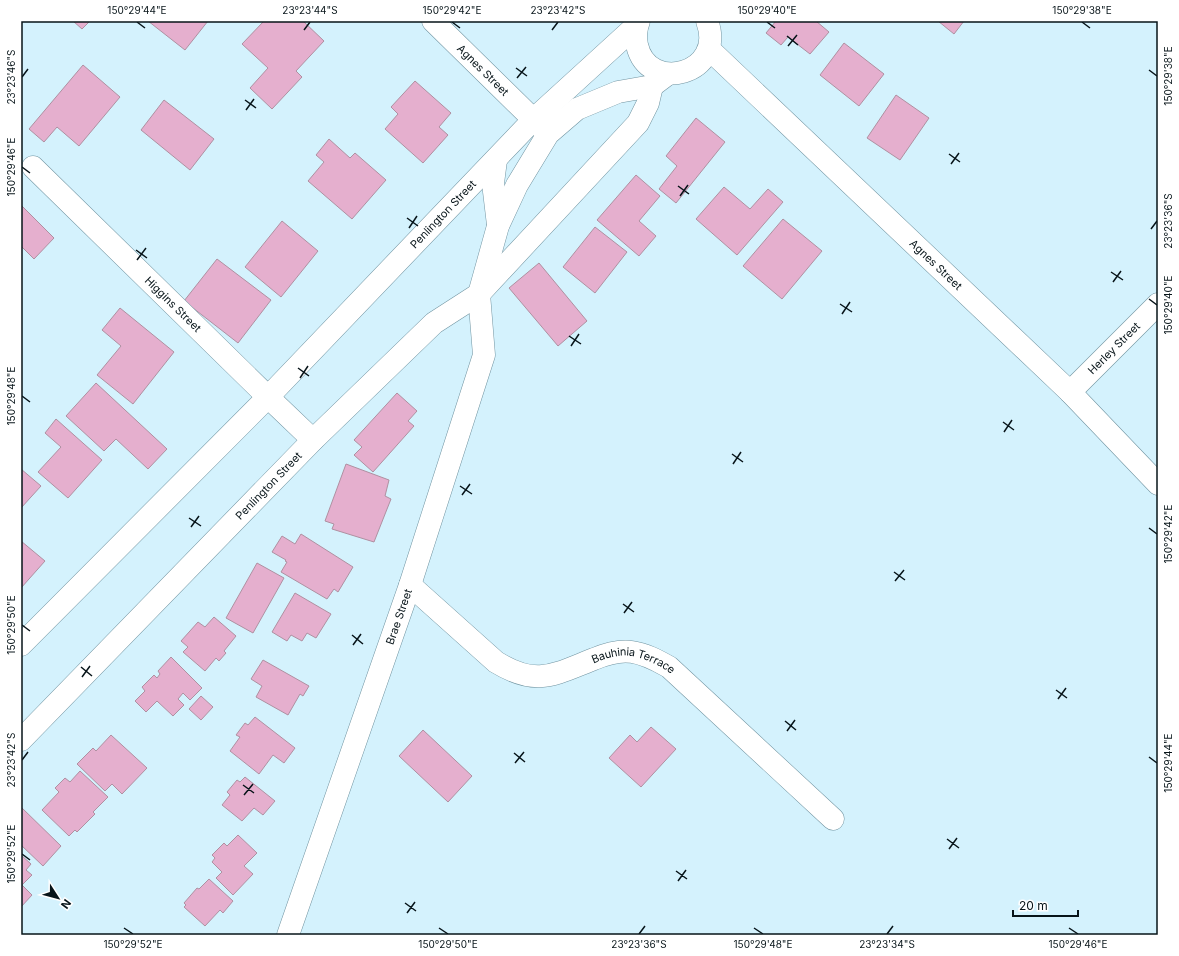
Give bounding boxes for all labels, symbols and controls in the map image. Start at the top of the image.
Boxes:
text: 150°29'44"E [107,4,167,16]
text: 23°23'44"S [282,4,338,16]
text: 150°29'42"E [423,4,481,16]
text: 23°23'42"S [531,4,585,16]
text: 150°29'40"E [737,4,797,16]
text: 150°29'38"E [1052,4,1112,16]
street label: Agnes Street [454,41,512,99]
text: 150°29'38"E [1162,46,1174,106]
text: 23°23'46"S [5,49,17,105]
text: 150°29'46"E [5,137,17,197]
street label: Penlington Street [407,177,479,251]
text: 23°23'36"S [1162,193,1174,249]
street label: Agnes Street [907,236,965,293]
street label: Higgins Street [142,273,205,335]
text: 150°29'40"E [1162,275,1174,335]
street label: Herley Street [1085,319,1143,377]
text: 150°29'48"E [5,367,17,426]
street label: Penlington Street [232,448,305,522]
text: 150°29'42"E [1162,505,1174,563]
street label: Brae Street [383,587,415,647]
text: 150°29'50"E [5,595,17,655]
street label: Bauhinia Terrace [589,644,678,676]
text: 23°23'42"S [5,733,17,787]
text: 150°29'44"E [1162,733,1174,793]
text: 150°29'52"E [5,824,17,884]
north arrow [38,878,78,918]
scale bar [1013,892,1078,918]
text: N [58,896,74,911]
text: 20 m [1019,898,1048,913]
text: 150°29'52"E [103,938,163,950]
text: 150°29'50"E [418,938,478,950]
text: 23°23'36"S [611,938,667,950]
text: 150°29'48"E [734,938,793,950]
text: 23°23'34"S [859,938,915,950]
text: 150°29'46"E [1048,938,1108,950]

